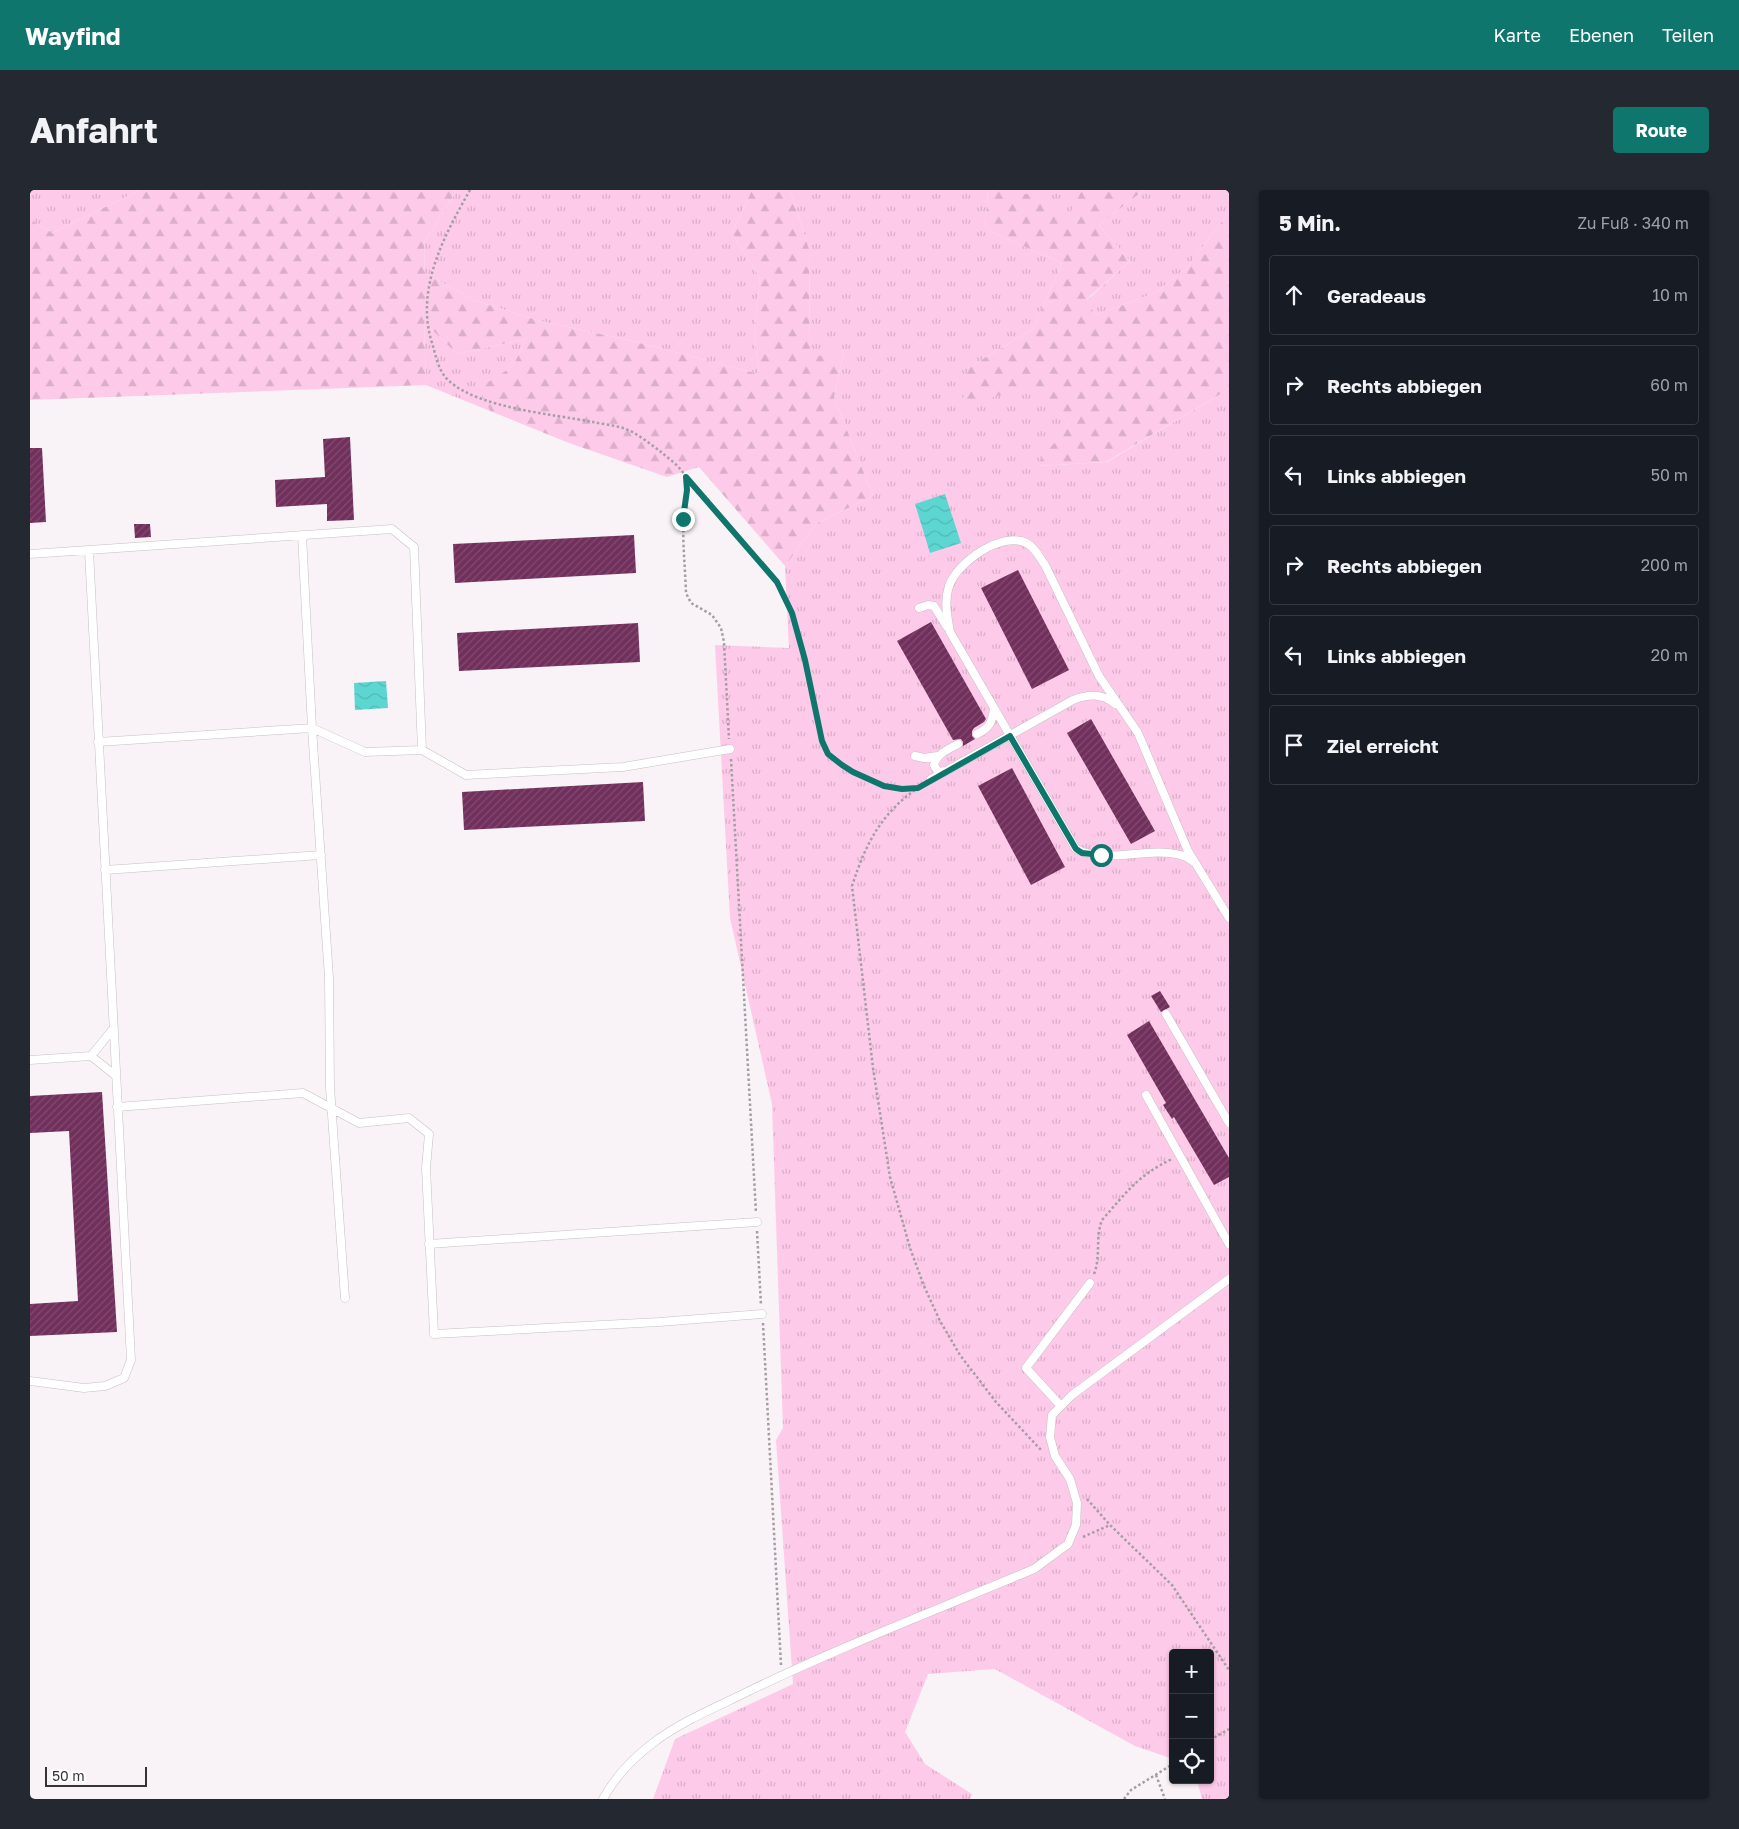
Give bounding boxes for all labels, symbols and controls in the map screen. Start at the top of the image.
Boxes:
text: Wayfind [25,21,121,50]
text: Karte [1494,24,1541,46]
text: Ebenen [1569,24,1634,46]
text: Teilen [1662,24,1714,46]
button: Route [1613,107,1709,153]
text: Anfahrt [30,109,158,151]
text: 5 Min. [1279,210,1341,236]
text: Zu Fuß · 340 m [1578,213,1689,233]
icon: ahead [1280,281,1308,309]
text: Geradeaus [1327,284,1426,307]
text: 10 m [1652,285,1688,305]
icon: right [1280,371,1308,399]
text: Rechts abbiegen [1327,374,1482,397]
text: 60 m [1650,375,1688,395]
icon: left [1280,461,1308,489]
text: Links abbiegen [1327,464,1466,487]
text: 50 m [1651,465,1688,485]
route end [672,508,695,531]
icon: right [1280,551,1308,579]
text: Rechts abbiegen [1327,554,1482,577]
text: 200 m [1641,555,1688,575]
icon: left [1280,641,1308,669]
text: Links abbiegen [1327,644,1466,667]
text: 20 m [1651,645,1688,665]
icon: arrive [1280,731,1308,759]
text: Ziel erreicht [1327,734,1439,757]
route start [1090,844,1113,867]
map controls [1169,1649,1214,1784]
button: + [1169,1649,1214,1694]
button: − [1169,1694,1214,1739]
button: locate [1169,1739,1214,1784]
scale bar [45,1764,148,1787]
text: 50 m [52,1767,85,1784]

